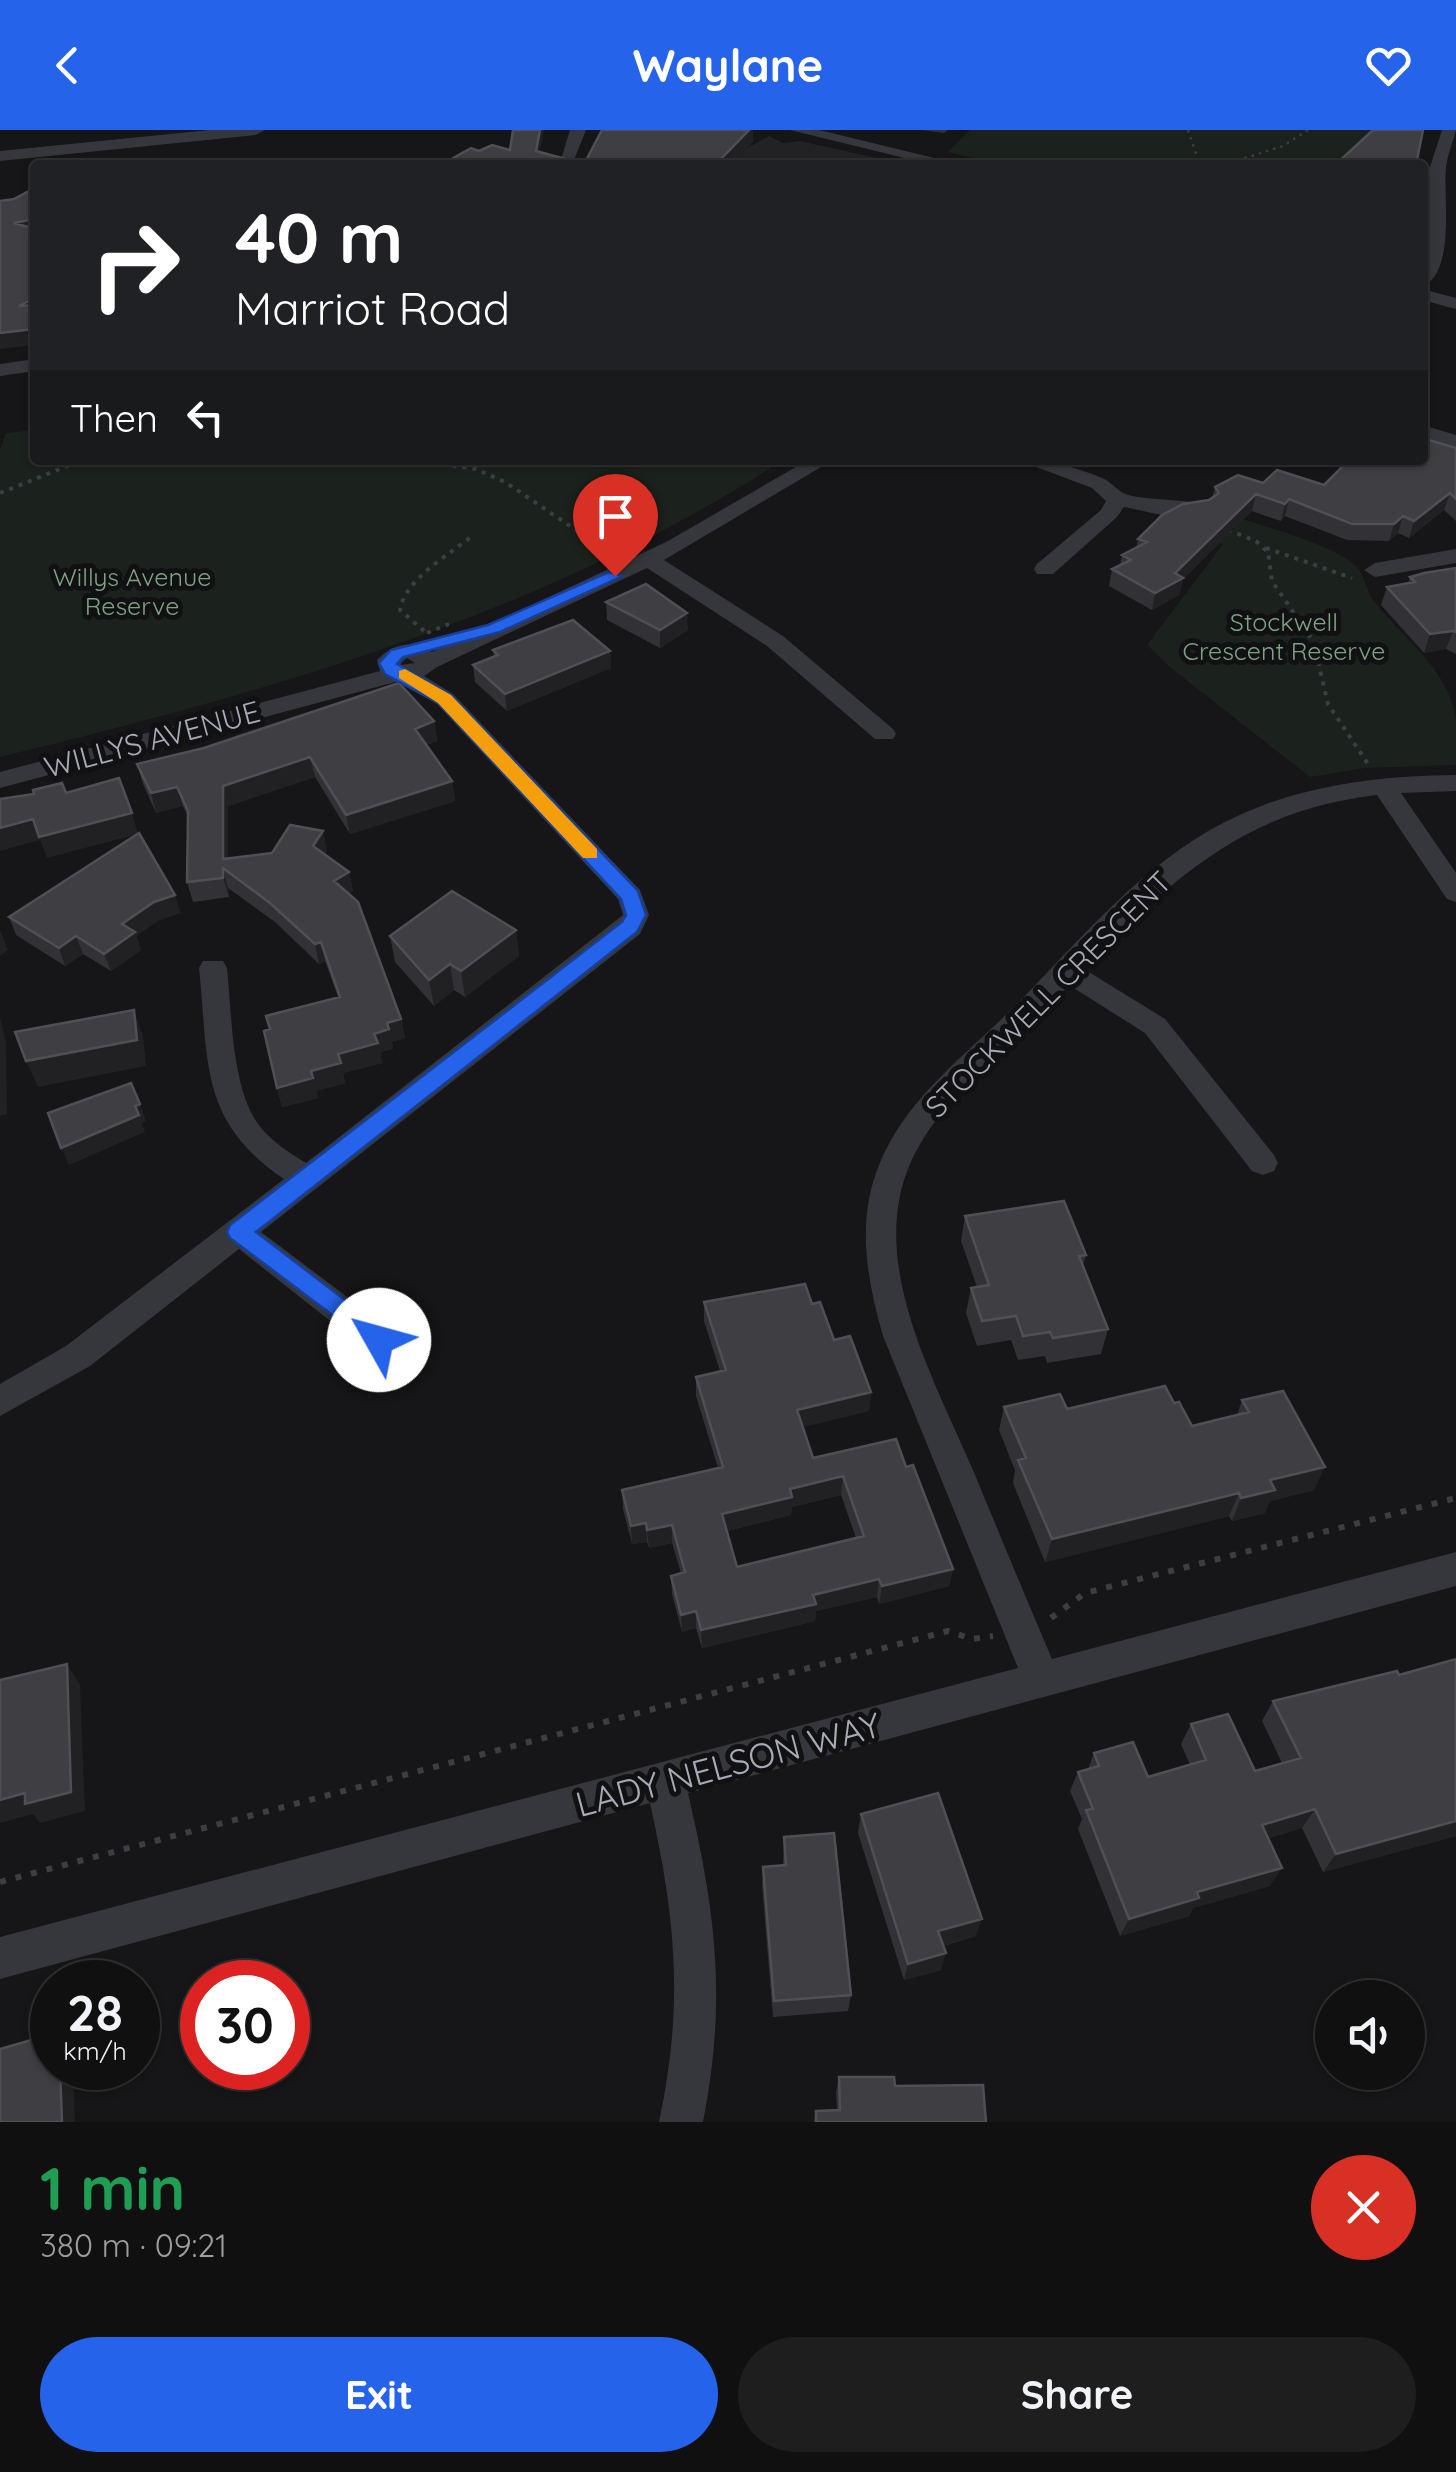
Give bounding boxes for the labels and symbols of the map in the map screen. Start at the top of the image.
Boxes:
pin [573,474,658,577]
park label: Willys Avenue Reserve [53,561,211,621]
park label: Stockwell Crescent Reserve [1183,606,1385,666]
street label: WILLYS AVENUE [40,692,264,786]
street label: STOCKWELL CRESCENT [917,863,1179,1125]
position arrow [327,1288,431,1392]
street label: LADY NELSON WAY [571,1702,885,1826]
speed limit sign: 30 [180,1960,310,2090]

